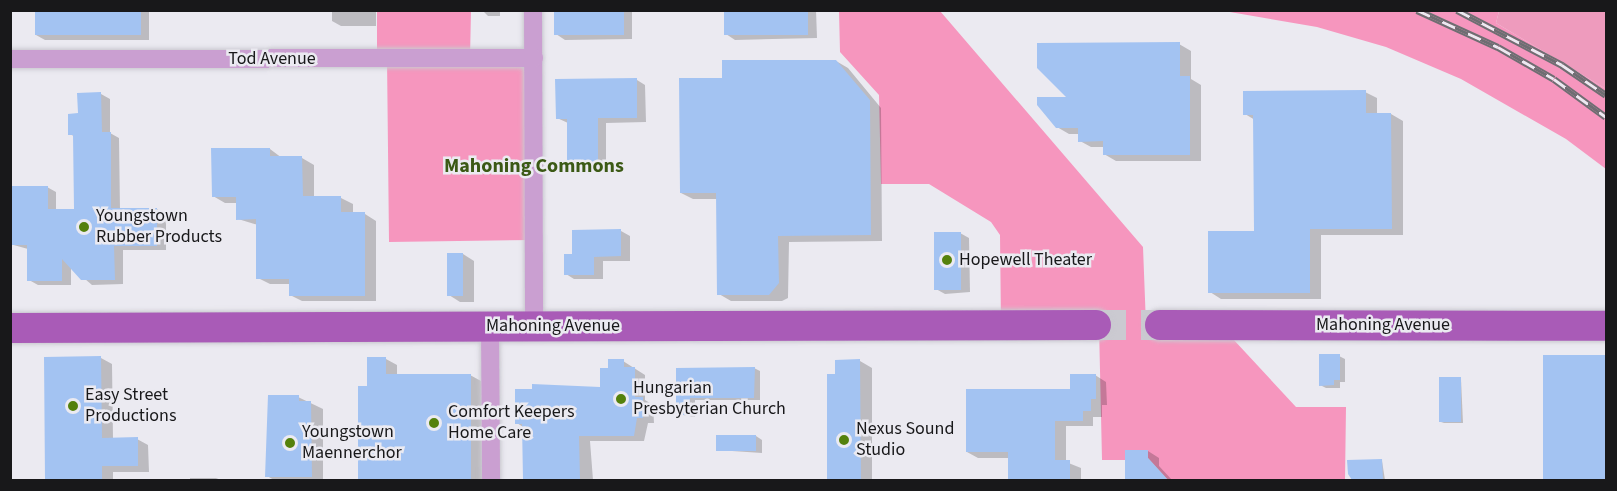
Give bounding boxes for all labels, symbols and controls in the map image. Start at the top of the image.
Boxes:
street label: Tod Avenue [228,48,316,70]
district label: Mahoning Commons [444,154,624,178]
place label: Youngstown Rubber Products [96,206,222,248]
marker: Youngstown Rubber Products [77,220,91,234]
place label: Hopewell Theater [959,249,1092,271]
marker: Hopewell Theater [940,253,954,267]
street label: Mahoning Avenue [1316,314,1450,336]
street label: Mahoning Avenue [486,315,620,337]
place label: Hungarian Presbyterian Church [633,378,786,420]
place label: Easy Street Productions [85,385,176,428]
marker: Hungarian Presbyterian Church [614,392,628,406]
marker: Easy Street Productions [66,399,80,413]
place label: Comfort Keepers Home Care [448,402,575,444]
marker: Comfort Keepers Home Care [425,414,443,432]
place label: Nexus Sound Studio [856,419,954,462]
place label: Youngstown Maennerchor [302,422,402,464]
marker: Nexus Sound Studio [837,433,851,447]
marker: Youngstown Maennerchor [283,436,297,450]

